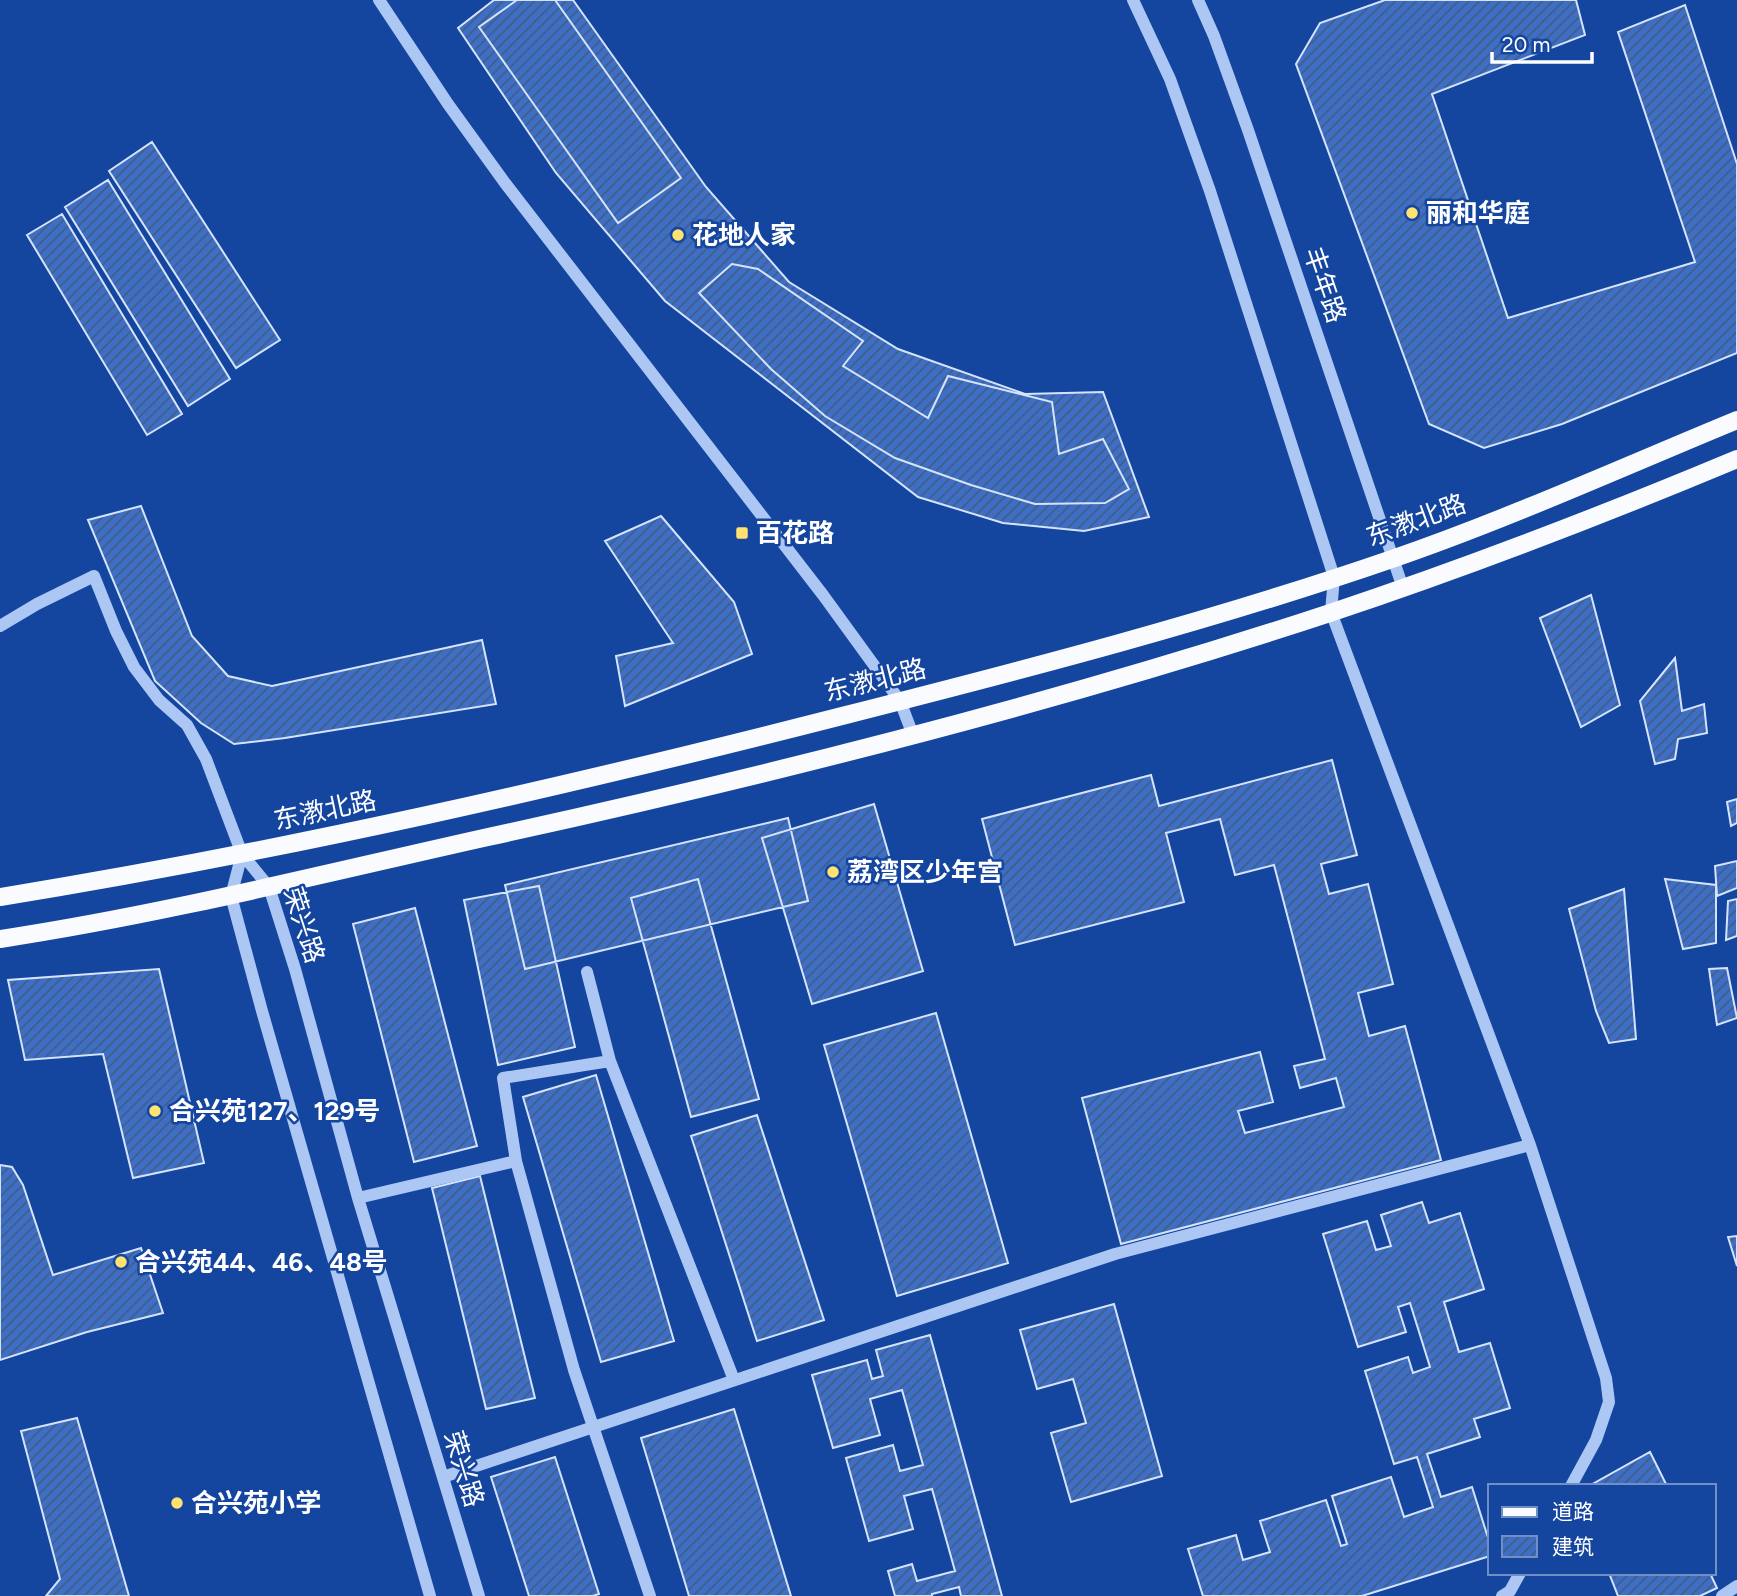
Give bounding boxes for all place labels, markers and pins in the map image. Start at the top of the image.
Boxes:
place label: 丽和华庭 [1426,197,1530,229]
marker: 丽和华庭 [1404,205,1420,221]
place label: 花地人家 [692,219,796,251]
marker: 花地人家 [670,227,686,243]
place label: 百花路 [756,517,834,549]
marker: 百花路 [734,525,750,541]
place label: 荔湾区少年宫 [847,856,1003,888]
marker: 荔湾区少年宫 [825,864,841,880]
place label: 合兴苑127、129号 [169,1095,381,1127]
marker: 合兴苑127、129号 [147,1103,163,1119]
place label: 合兴苑44、46、48号 [135,1246,388,1278]
marker: 合兴苑44、46、48号 [113,1254,129,1270]
place label: 合兴苑小学 [191,1487,321,1519]
marker: 合兴苑小学 [169,1495,185,1511]

